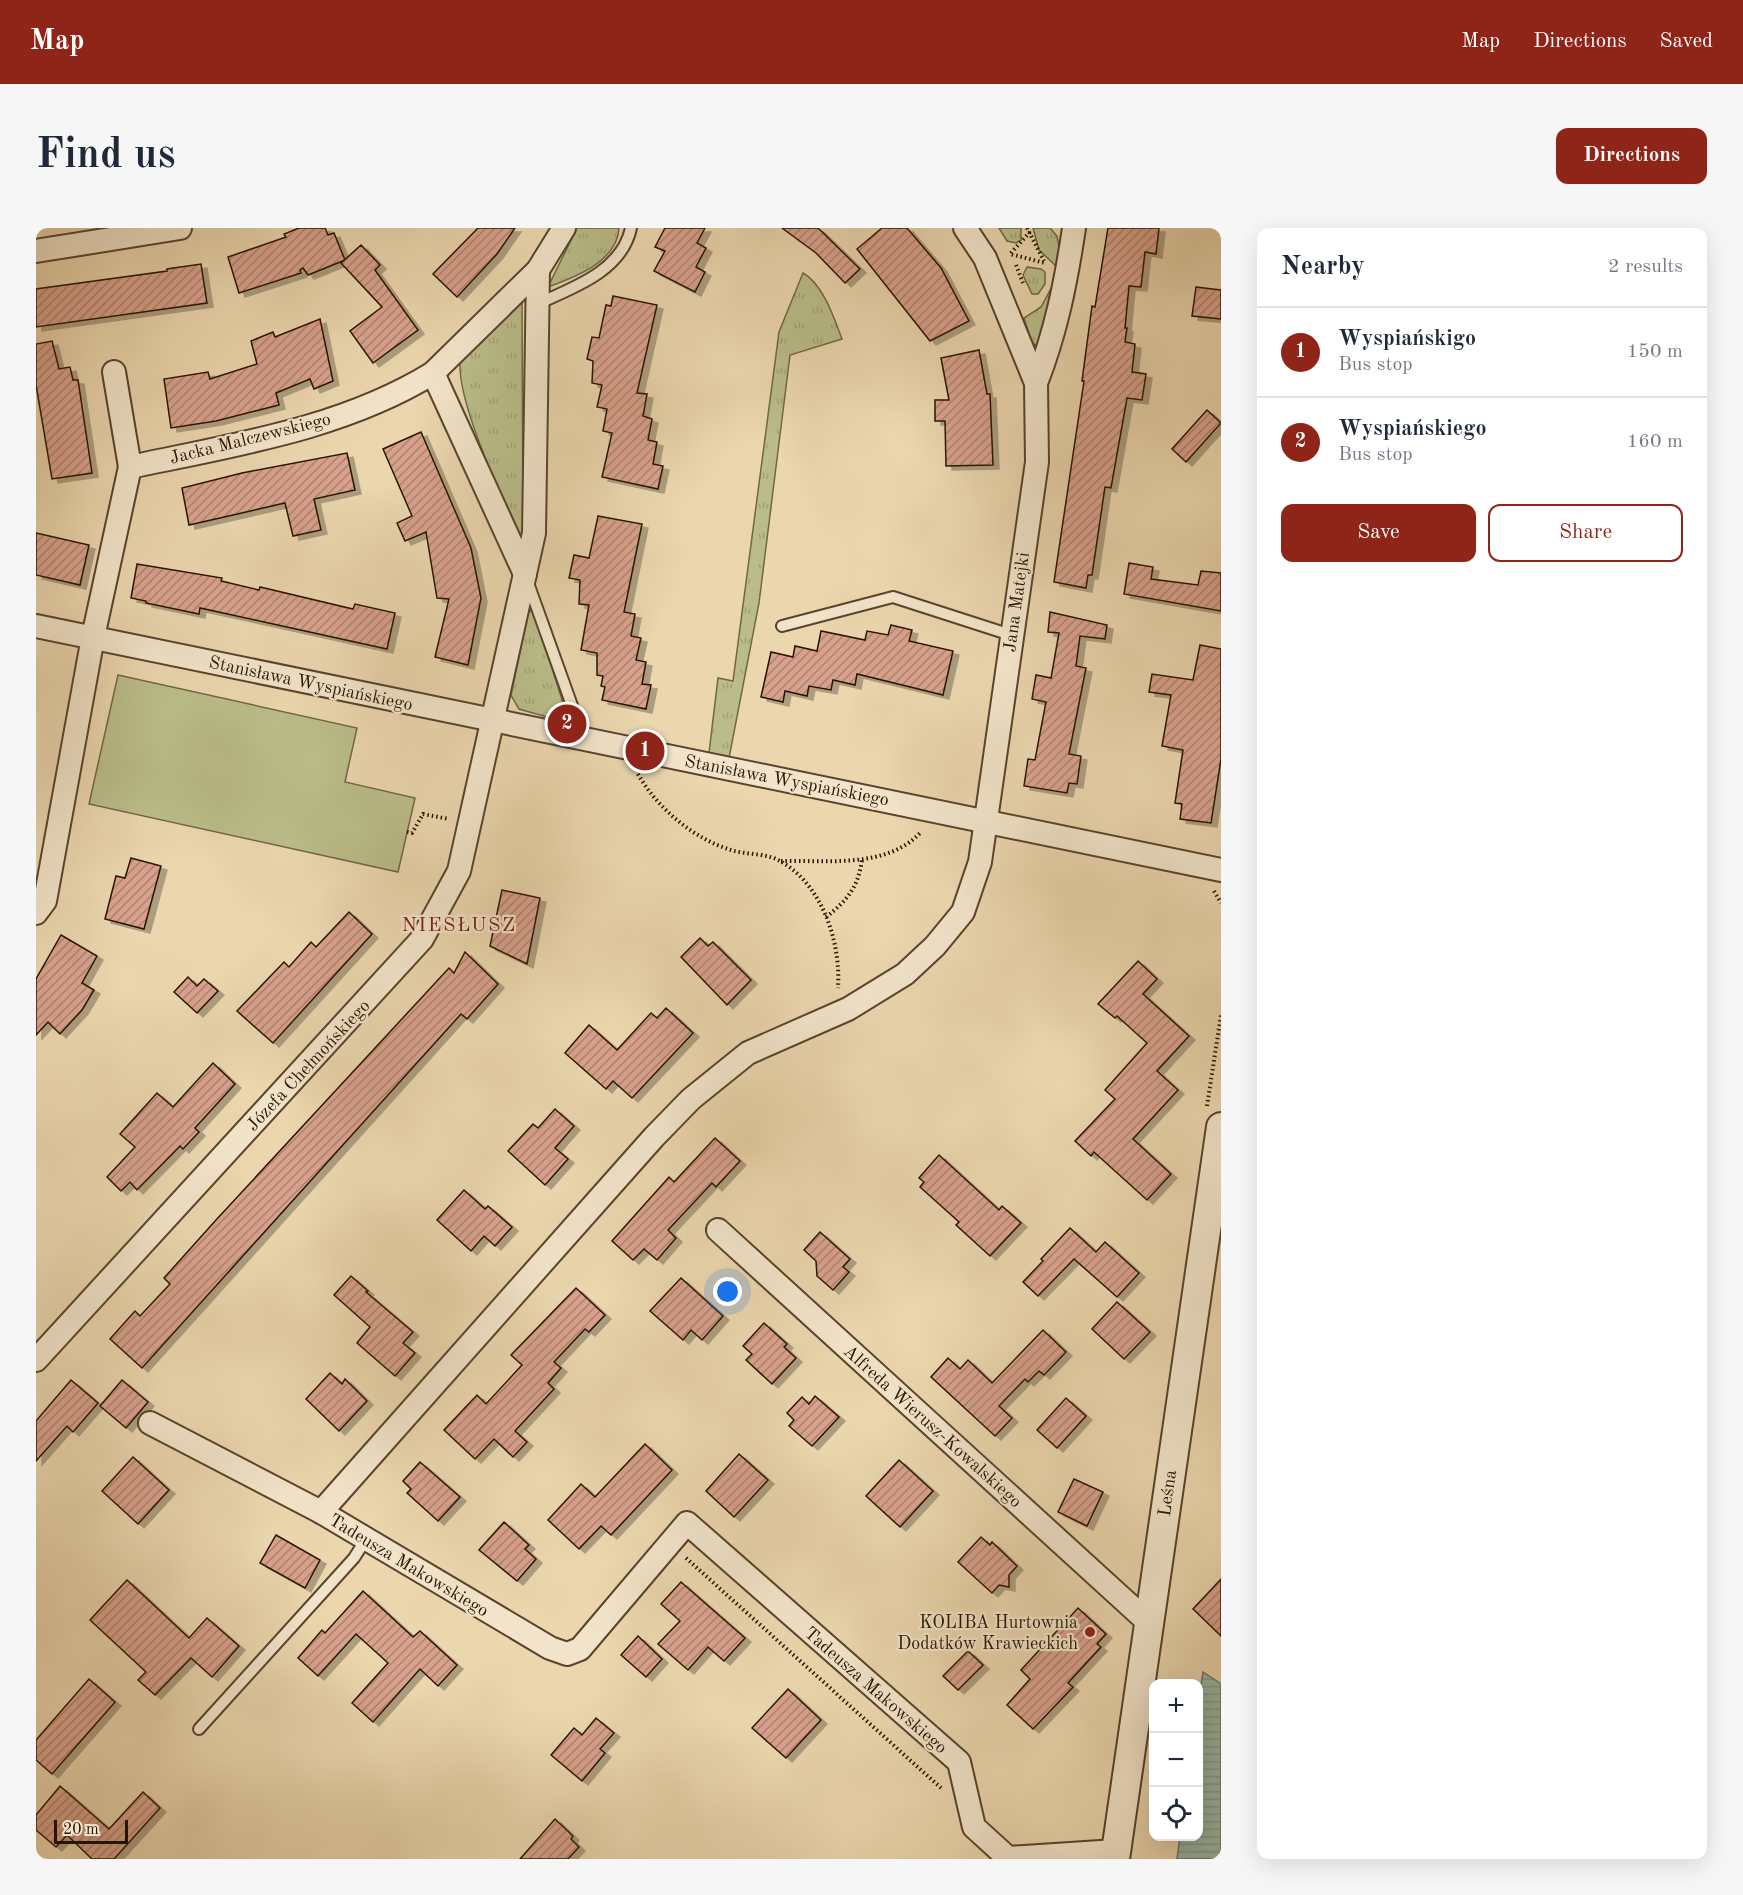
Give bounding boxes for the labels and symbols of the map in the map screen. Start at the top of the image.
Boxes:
street label: Jacka Malczewskiego [168,410,333,468]
street label: Jana Matejki [1001,551,1033,653]
street label: Stanisława Wyspiańskiego [207,654,414,714]
pin: 2 [548,702,586,746]
pin: 1 [626,728,664,774]
street label: Stanisława Wyspiańskiego [683,752,891,810]
district label: NIESŁUSZ [401,916,517,936]
street label: Józefa Chełmońskiego [244,997,374,1135]
your location [713,1277,742,1306]
street label: Alfreda Wierusz-Kowalskiego [840,1342,1025,1511]
street label: Leśna [1156,1469,1180,1518]
street label: Tadeusza Makowskiego [326,1511,491,1621]
place label: KOLIBA Hurtownia Dodatków Krawieckich [897,1614,1078,1653]
street label: Tadeusza Makowskiego [801,1624,950,1758]
marker: KOLIBA Hurtownia Dodatków Krawieckich [1083,1625,1097,1639]
scale bar [54,1817,128,1844]

